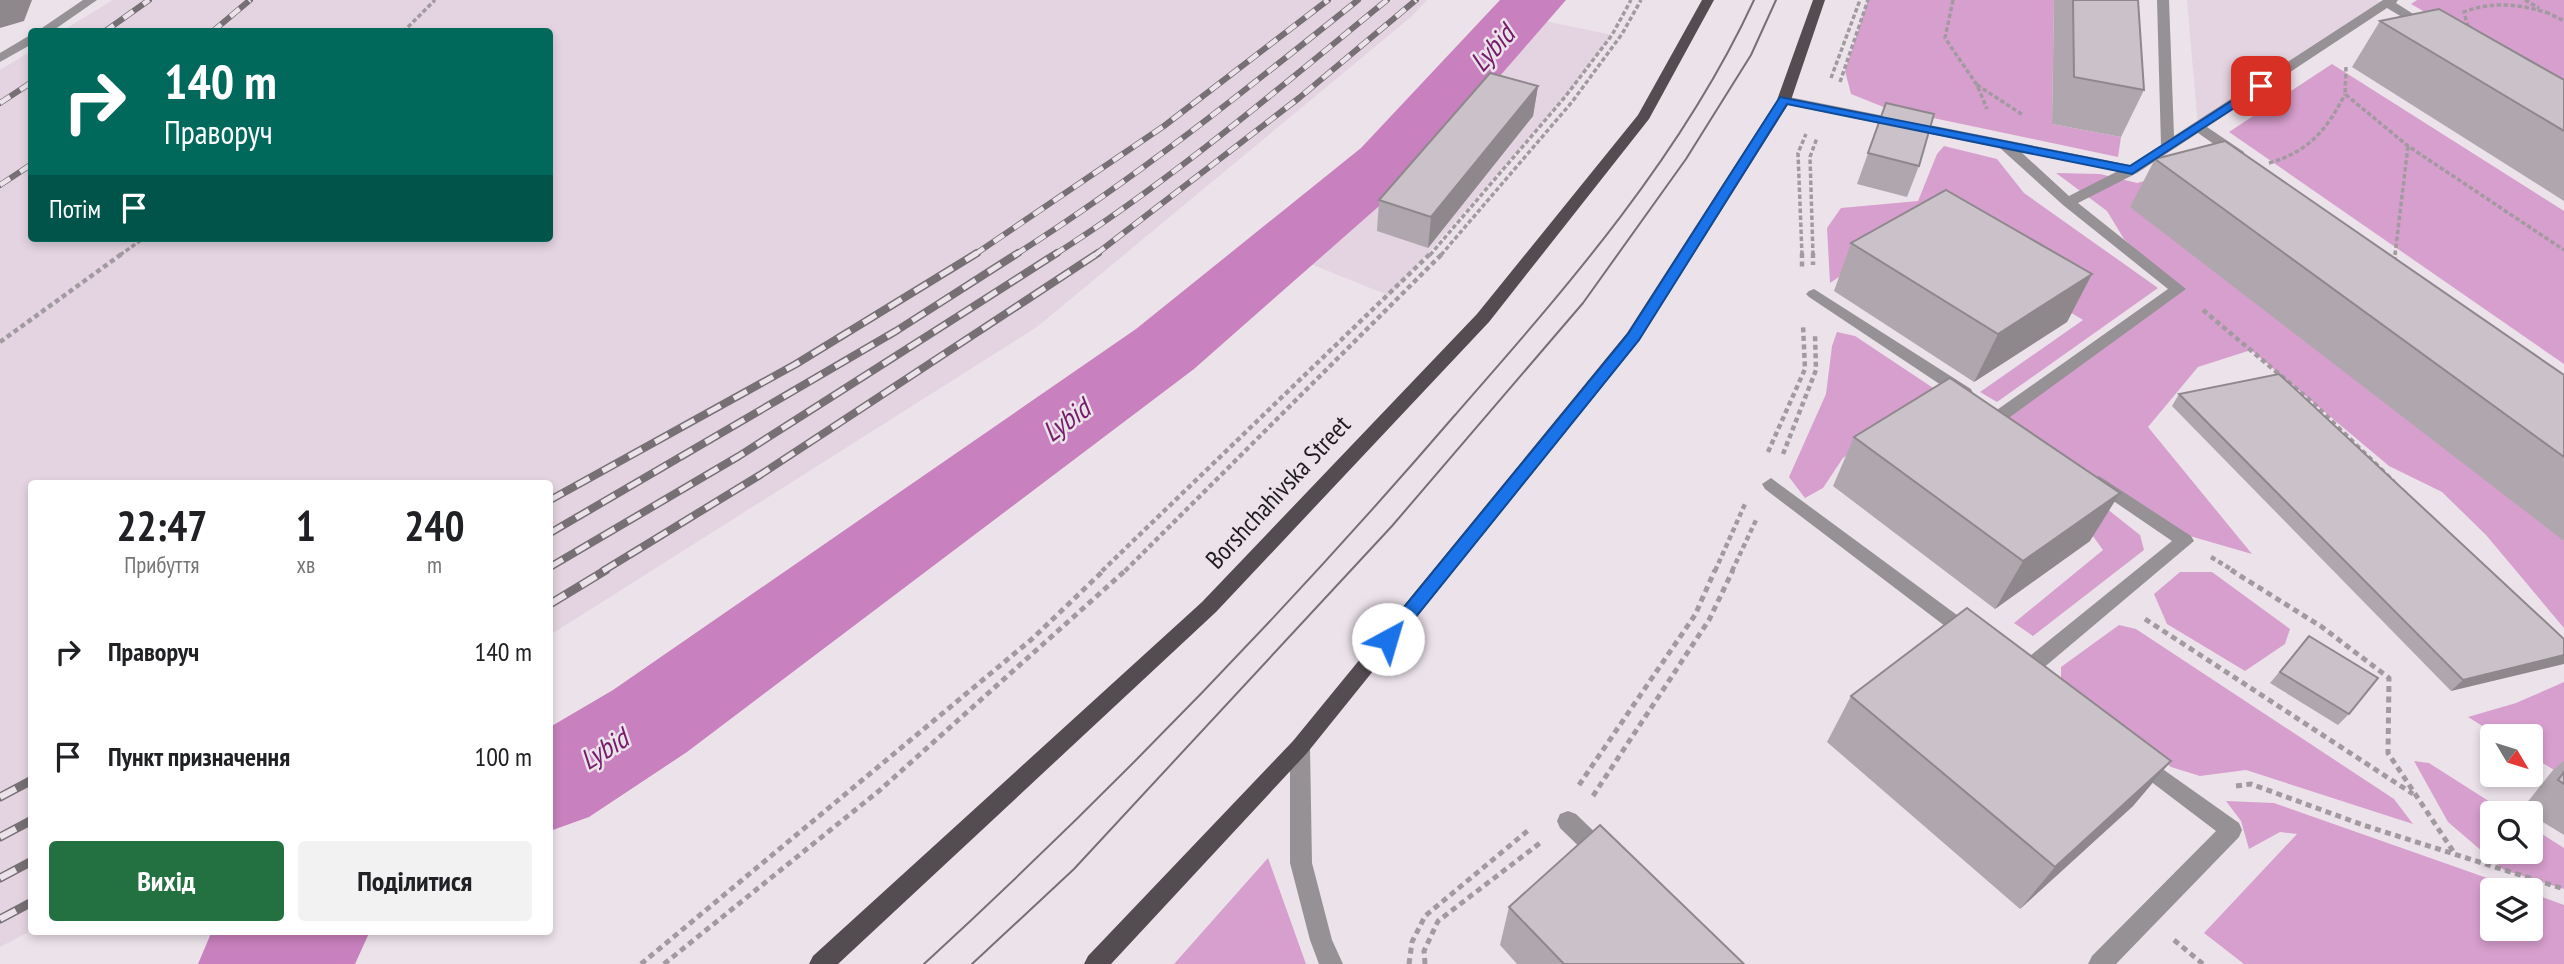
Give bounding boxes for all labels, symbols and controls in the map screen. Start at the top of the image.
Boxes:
water label: Lybid [1461,14,1525,79]
text: 140 m [164,49,277,113]
icon: right [49,56,140,147]
pin [2231,56,2291,116]
icon: arrive [2242,67,2280,105]
text: Праворуч [164,111,273,153]
icon: arrive [115,189,153,227]
text: Потім [49,192,101,225]
water label: Lybid [1034,388,1100,449]
street label: Borshchahivska Street [1198,408,1357,575]
text: 22:47 [116,498,207,553]
text: 1 [296,498,316,553]
text: 240 [404,498,465,553]
text: Прибуття [124,550,200,579]
text: хв [296,550,315,579]
text: m [427,550,442,579]
position arrow [1351,602,1425,676]
icon: right [49,633,87,671]
text: Праворуч [108,635,199,668]
text: 140 m [474,635,532,668]
water label: Lybid [573,717,638,778]
north arrow [2480,724,2543,788]
map controls [2480,724,2543,941]
icon: arrive [49,738,87,776]
text: Пункт призначення [108,740,290,773]
text: 100 m [474,740,532,773]
button: search [2480,801,2543,864]
button: Вихід [49,841,284,921]
button: Поділитися [298,841,532,921]
button: layers [2480,878,2543,941]

